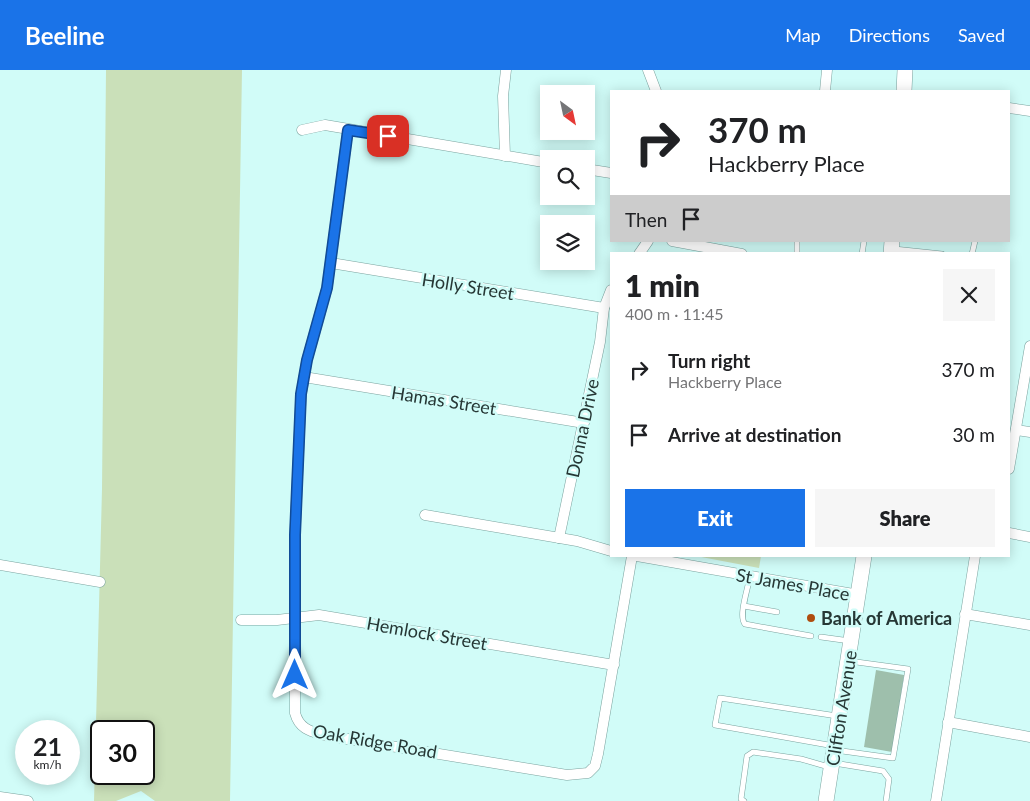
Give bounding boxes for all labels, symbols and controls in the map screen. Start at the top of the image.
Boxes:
text: Beeline [25,21,105,50]
text: Map [785,24,821,46]
text: Directions [849,24,930,46]
text: Saved [958,24,1005,46]
north arrow [540,85,595,140]
map controls [540,85,595,270]
text: 370 m [708,108,807,150]
icon: right [625,110,690,175]
pin [367,115,409,157]
icon: arrive [374,122,402,150]
button: search [540,150,595,205]
text: Hackberry Place [708,150,865,177]
icon: arrive [677,205,705,233]
text: Then [625,208,667,231]
button: layers [540,215,595,270]
text: 1 min [625,267,700,303]
street label: Holly Street [420,268,516,304]
button: close [943,269,995,321]
text: 400 m · 11:45 [625,304,724,323]
text: Turn right [668,349,750,372]
icon: right [625,356,653,384]
text: 370 m [941,358,995,381]
text: Hackberry Place [668,372,782,391]
street label: Donna Drive [561,377,603,479]
street label: Hamas Street [390,381,499,419]
icon: arrive [625,421,653,449]
text: Arrive at destination [668,423,841,446]
text: 30 m [952,423,995,446]
button: Exit [625,489,805,547]
button: Share [815,489,995,547]
street label: St James Place [735,563,851,605]
place label: Bank of America [821,607,952,629]
street label: Hemlock Street [365,612,489,655]
marker: Bank of America [805,612,817,624]
position arrow [268,648,320,700]
street label: Clifton Avenue [821,649,861,767]
street label: Oak Ridge Road [311,719,439,763]
speed limit sign: 30 [90,720,155,785]
text: 21 [33,731,62,761]
text: km/h [33,757,62,772]

